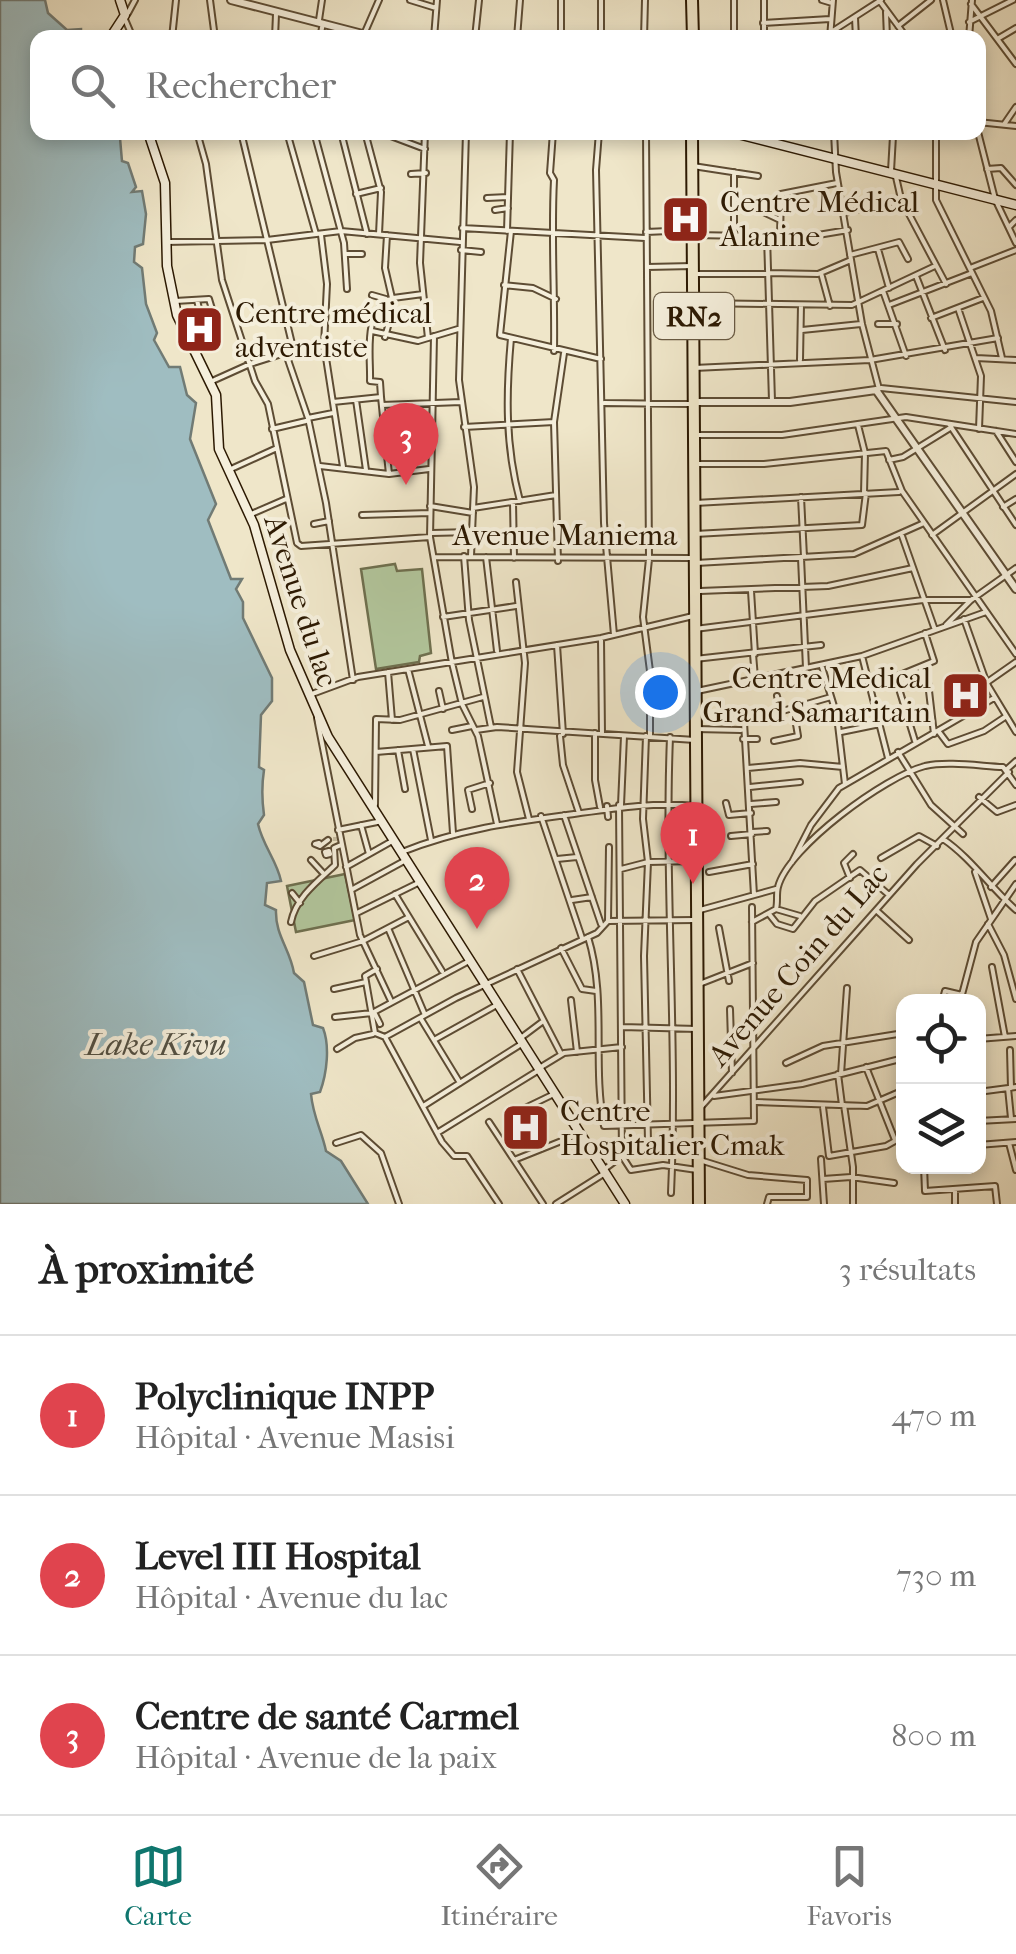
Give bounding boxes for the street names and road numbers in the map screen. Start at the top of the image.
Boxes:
road number: RN2 [654,293,734,339]
street label: Avenue du lac [256,510,345,691]
street label: Avenue Maniema [452,518,678,553]
street label: Avenue Coin du Lac [701,857,896,1074]

